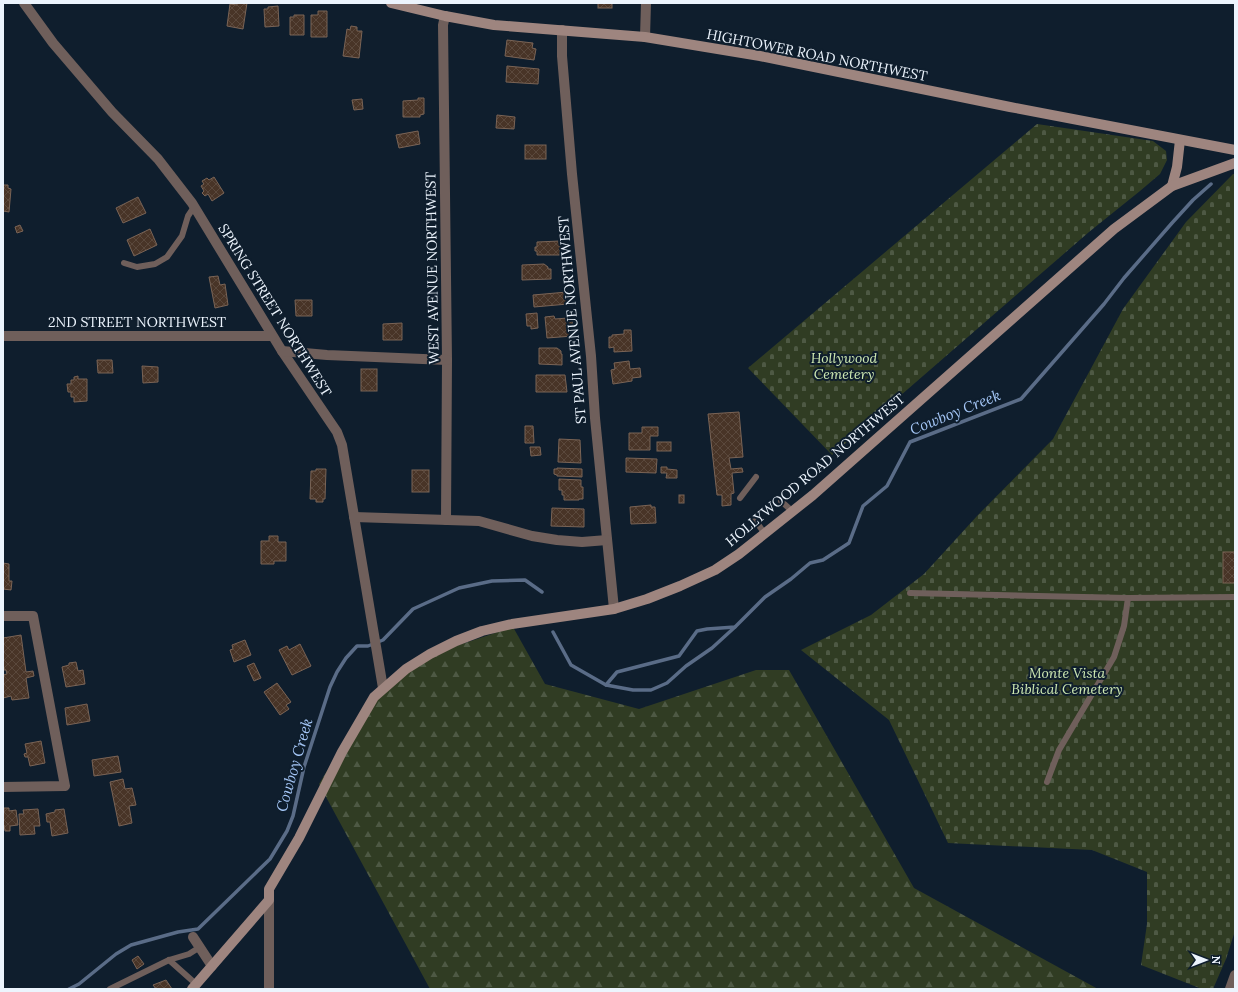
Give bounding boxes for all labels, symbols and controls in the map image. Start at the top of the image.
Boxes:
street label: HIGHTOWER ROAD NORTHWEST [705,25,929,85]
street label: WEST AVENUE NORTHWEST [421,171,443,364]
street label: ST PAUL AVENUE NORTHWEST [554,215,590,425]
street label: SPRING STREET NORTHWEST [214,220,336,400]
street label: 2ND STREET NORTHWEST [48,313,226,331]
park label: Hollywood Cemetery [811,349,878,383]
water label: Cowboy Creek [907,385,1003,439]
street label: HOLLYWOOD ROAD NORTHWEST [722,390,908,550]
park label: Monte Vista Biblical Cemetery [1011,664,1123,698]
water label: Cowboy Creek [272,716,316,814]
north arrow [1186,940,1226,980]
text: N [1209,956,1223,965]

